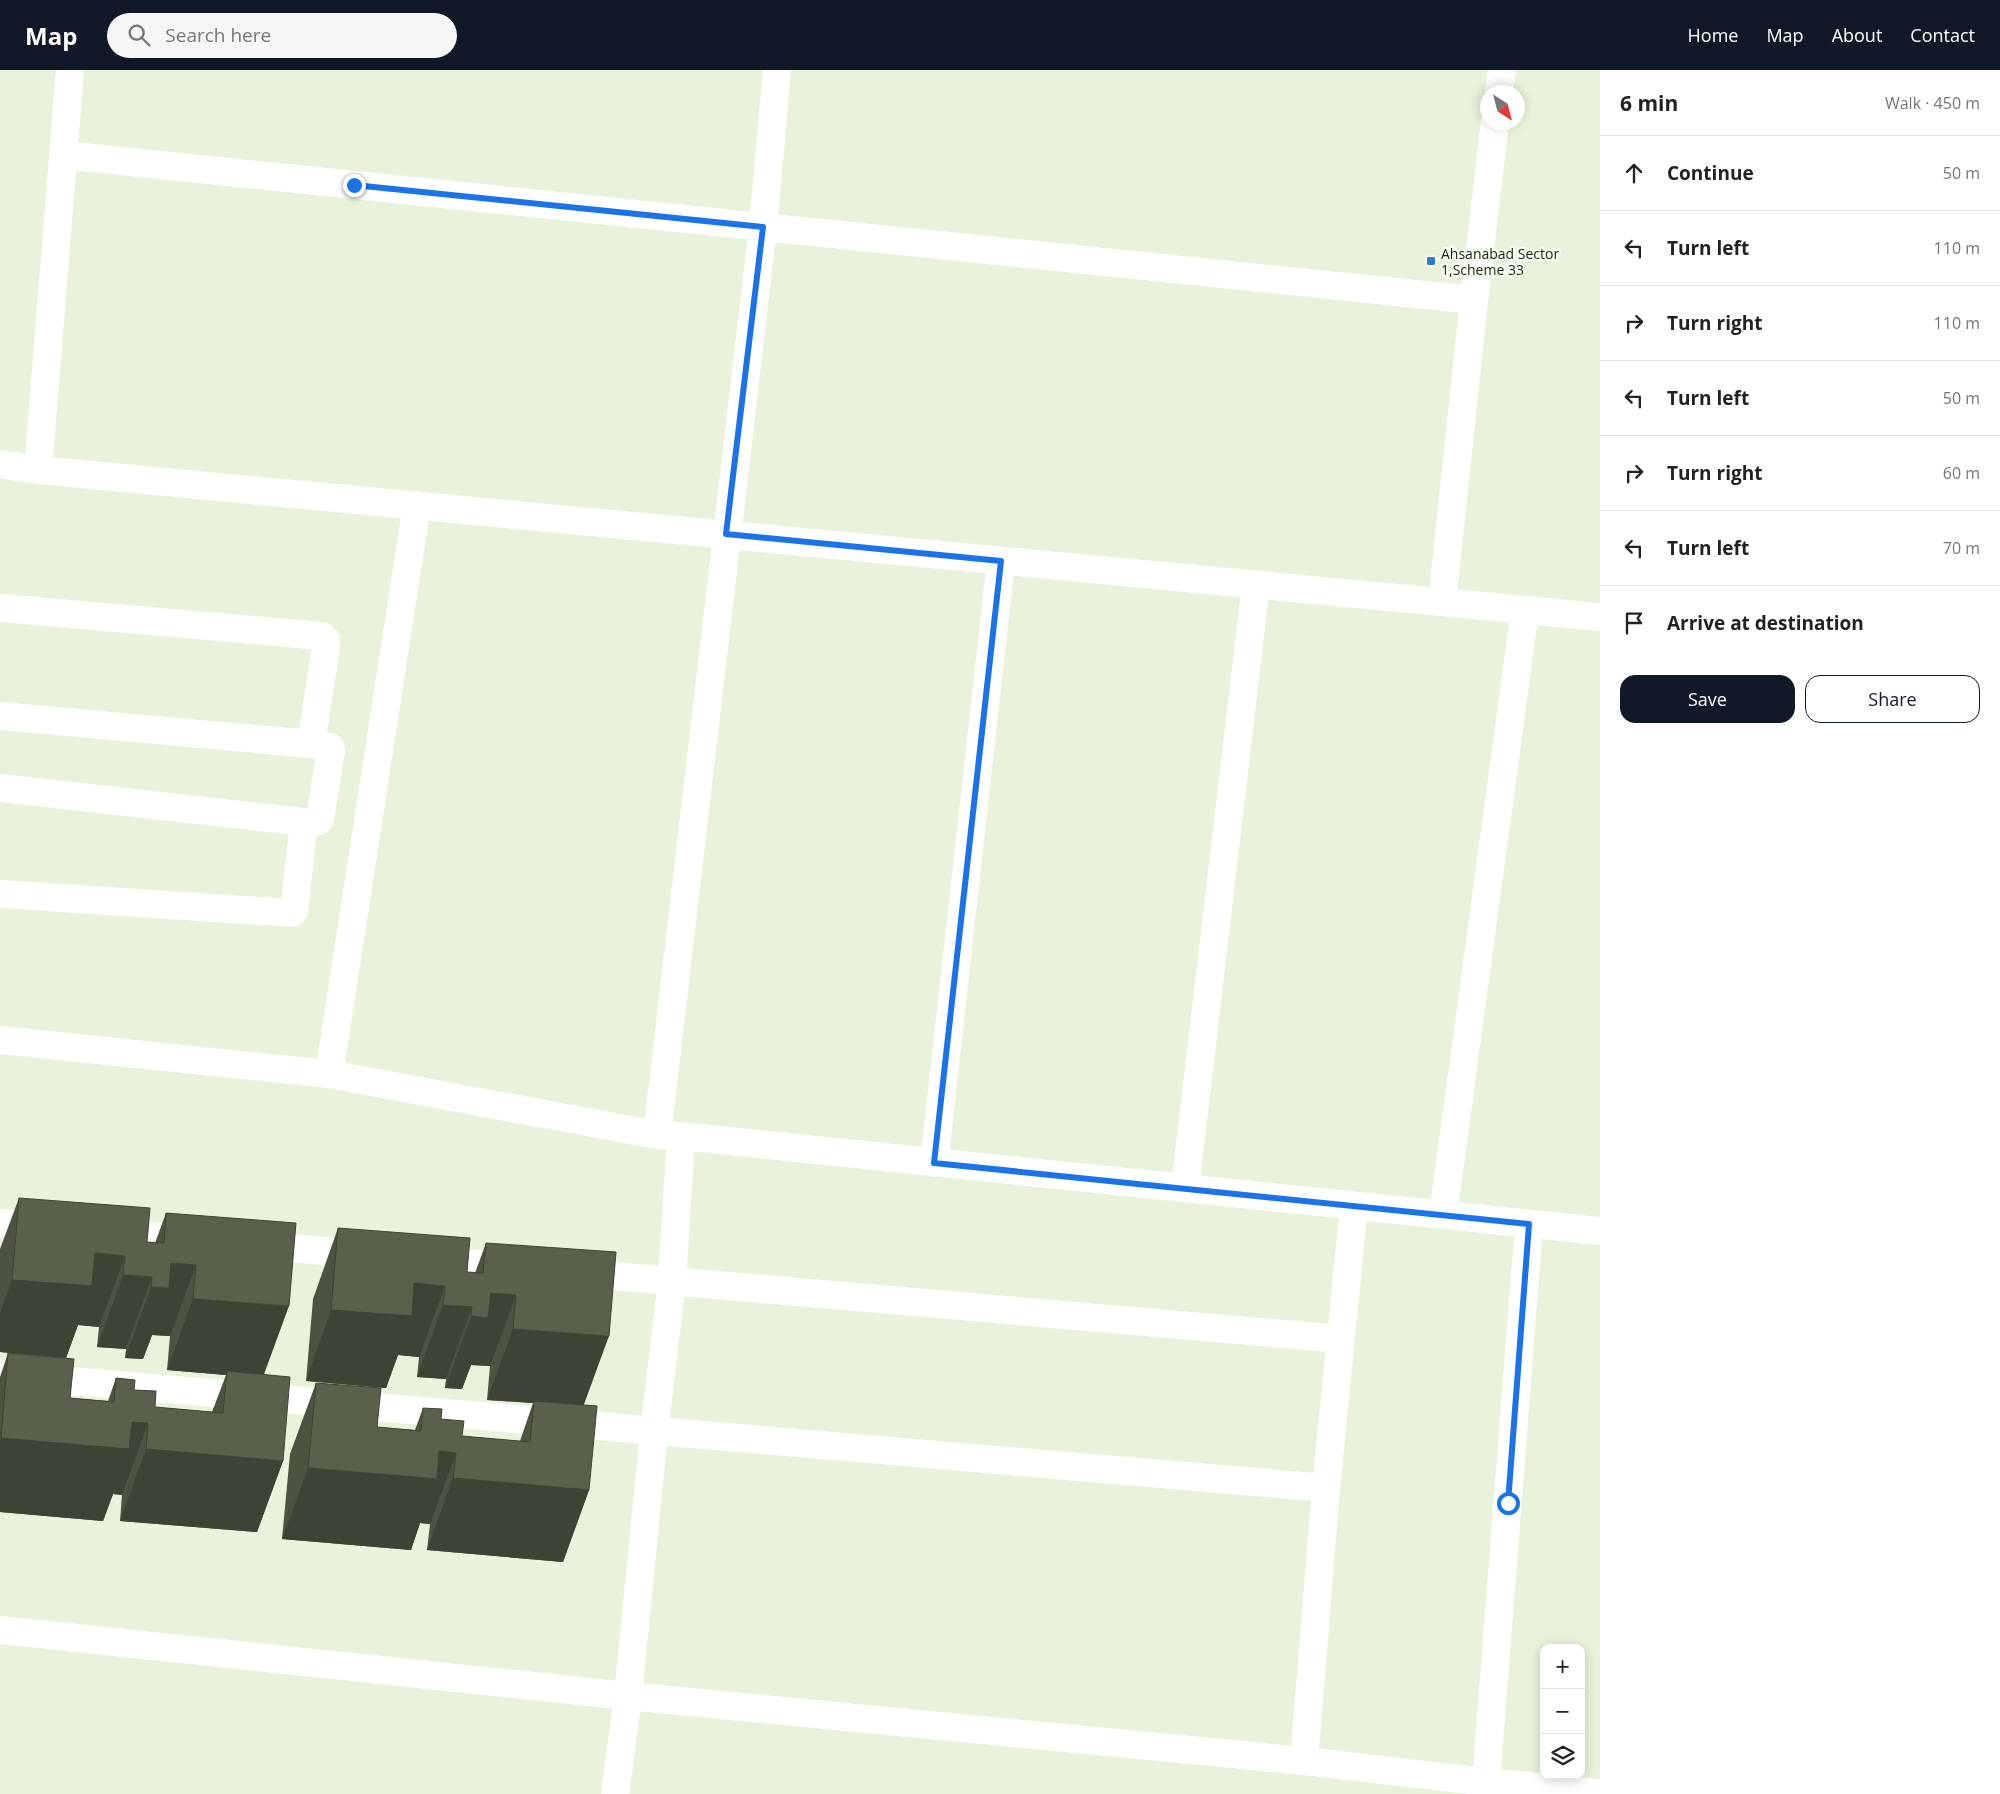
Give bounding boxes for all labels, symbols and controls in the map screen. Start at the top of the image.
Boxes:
search box [107,13,457,58]
text: Map [25,19,77,52]
icon: search [125,21,153,49]
text: Search here [165,22,271,48]
text: Home [1688,23,1738,47]
text: Map [1766,23,1804,47]
text: About [1832,23,1882,47]
text: Contact [1910,23,1975,47]
north arrow [1480,85,1525,130]
text: 6 min [1620,89,1678,117]
text: Walk · 450 m [1885,92,1980,114]
icon: ahead [1620,159,1648,187]
text: Continue [1667,160,1754,186]
text: 50 m [1943,162,1980,184]
route end [343,174,366,197]
icon: left [1620,234,1648,262]
text: Turn left [1667,235,1749,261]
text: 110 m [1934,237,1980,259]
place label: Ahsanabad Sector 1,Scheme 33 [1441,244,1559,279]
marker: Ahsanabad Sector 1,Scheme 33 [1425,255,1437,267]
icon: right [1620,309,1648,337]
text: Turn right [1667,310,1762,336]
text: 110 m [1934,312,1980,334]
icon: left [1620,384,1648,412]
text: Turn left [1667,385,1749,411]
text: 50 m [1943,387,1980,409]
icon: right [1620,459,1648,487]
text: Turn right [1667,460,1762,486]
text: 60 m [1943,462,1980,484]
icon: left [1620,534,1648,562]
text: Turn left [1667,535,1749,561]
text: 70 m [1943,537,1980,559]
icon: arrive [1620,609,1648,637]
text: Arrive at destination [1667,610,1864,636]
button: Save [1620,675,1795,723]
button: Share [1805,675,1980,723]
route start [1497,1492,1520,1515]
map controls [1540,1644,1585,1779]
button: + [1540,1644,1585,1689]
button: − [1540,1689,1585,1734]
button: layers [1540,1734,1585,1779]

